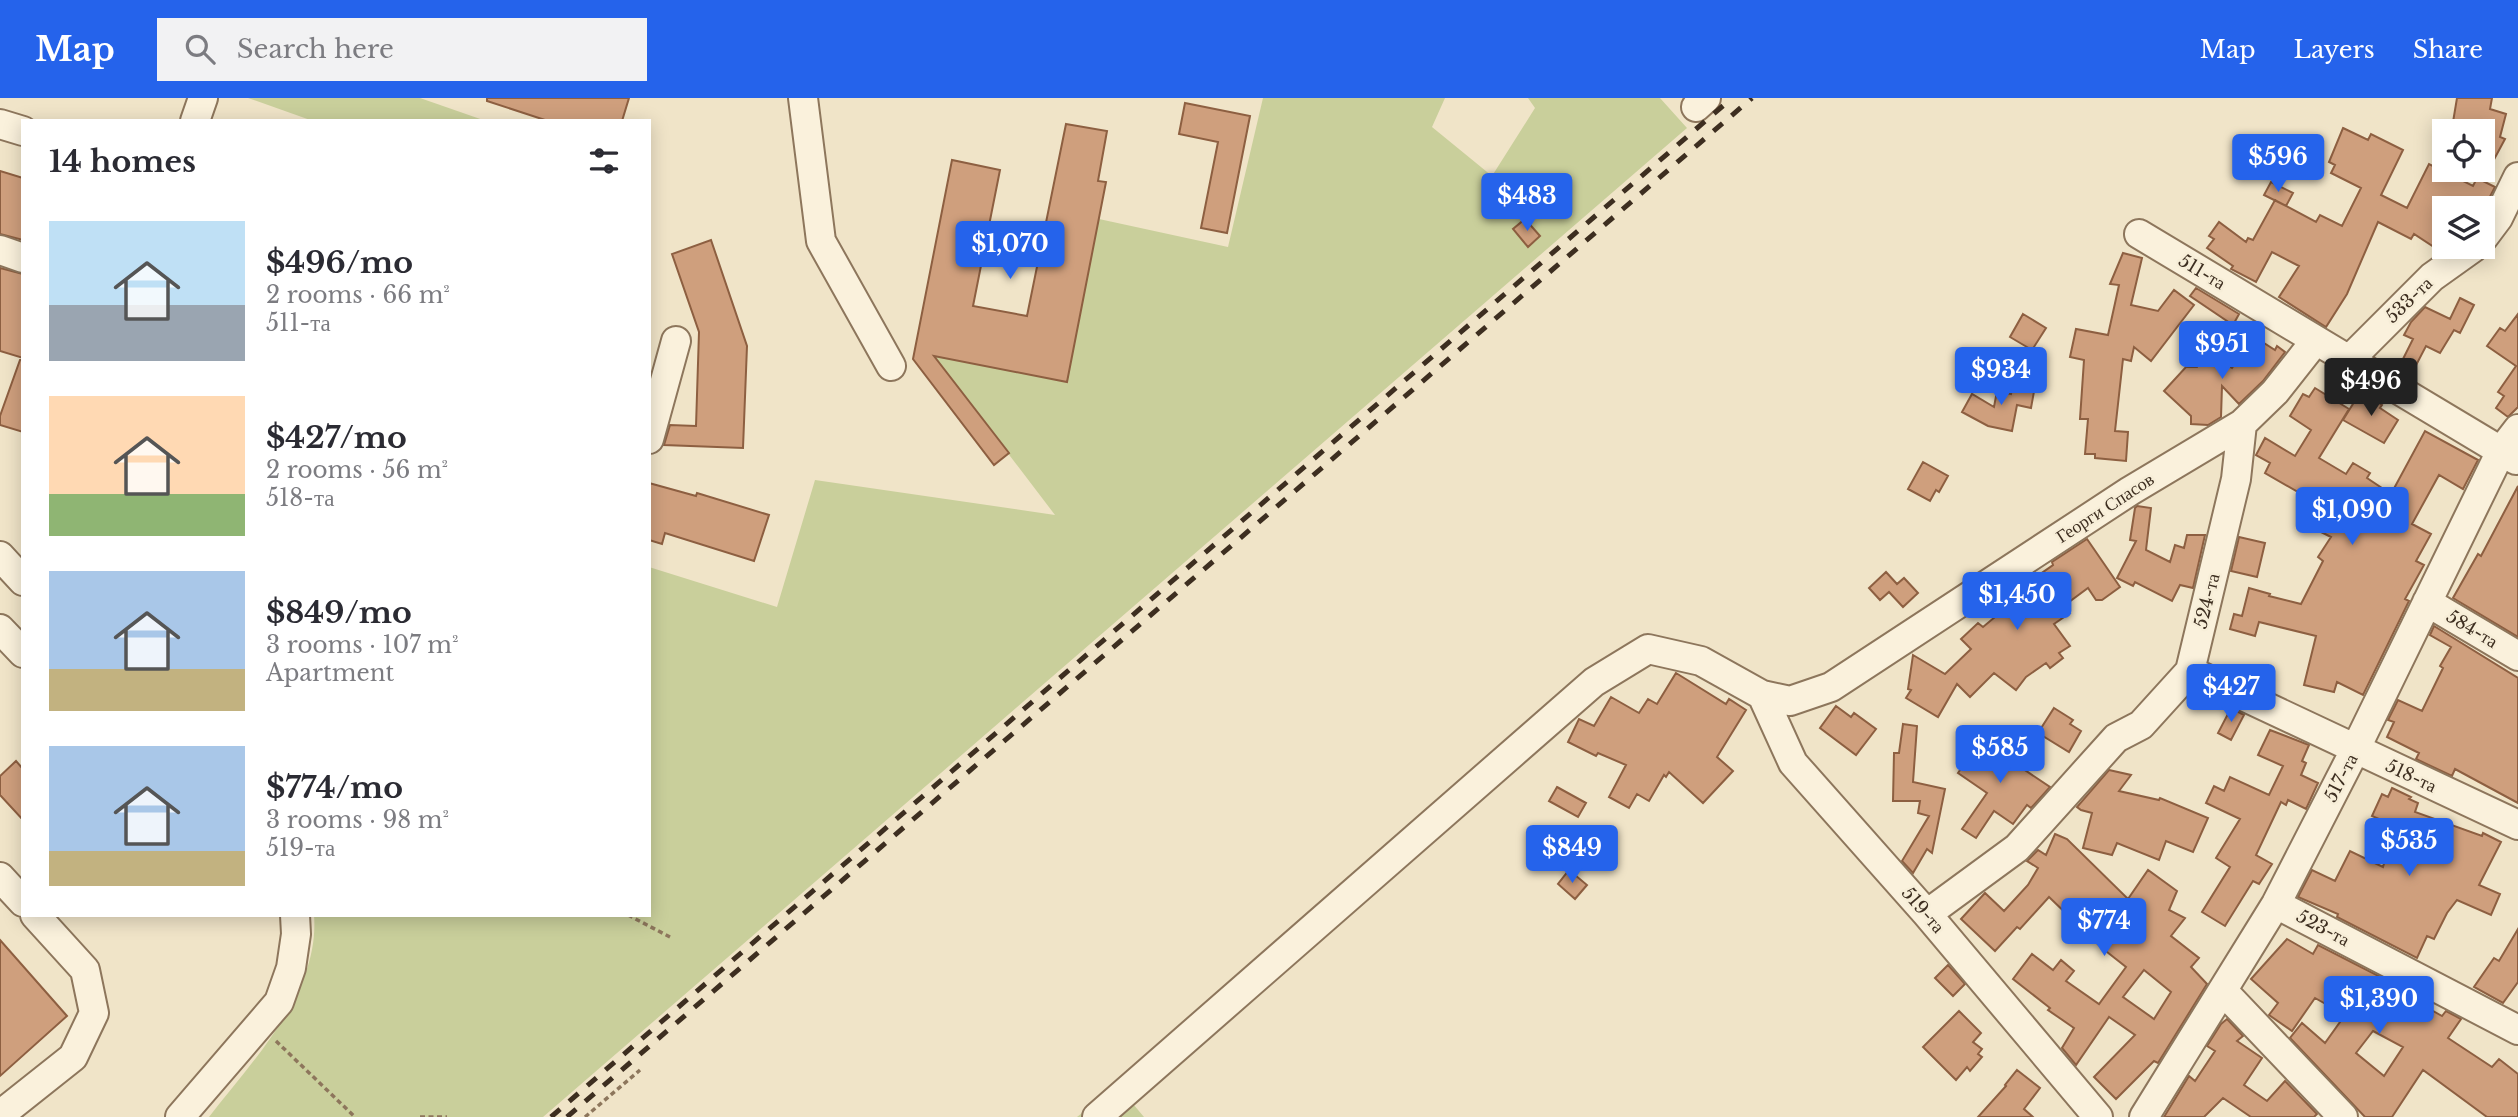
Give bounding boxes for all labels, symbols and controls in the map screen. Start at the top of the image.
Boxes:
search box [157,18,647,81]
text: Map [35,29,115,70]
icon: search [181,30,219,68]
text: Search here [237,33,394,65]
text: Map [2200,35,2256,64]
text: Layers [2294,35,2375,64]
text: Share [2413,35,2483,64]
map controls [2432,119,2495,259]
button: locate [2432,119,2495,182]
pin: $596 [2237,134,2319,194]
icon: filters [585,142,623,180]
text: 14 homes [49,143,196,180]
text: $596 [2248,143,2308,171]
pin: $483 [1486,174,1568,233]
text: $483 [1497,182,1557,210]
button: layers [2432,196,2495,259]
pin: $1,070 [953,222,1067,281]
text: $1,070 [971,230,1049,258]
text: $496/mo [266,244,413,281]
icon: home [105,249,189,333]
street label: 511-та [2175,250,2229,294]
street label: 533-та [2381,272,2437,328]
text: 2 rooms · 66 m² [266,281,450,309]
text: 511-та [266,309,331,337]
pin: $951 [2181,322,2263,381]
text: $951 [2195,330,2249,358]
pin: $934 [1960,348,2042,407]
text: $934 [1971,356,2031,384]
pin: $496 [2330,358,2412,418]
text: $496 [2340,367,2402,395]
text: $427/mo [266,419,407,456]
icon: home [105,424,189,508]
text: 2 rooms · 56 m² [266,456,448,484]
street label: Георги Спасов [2052,468,2158,548]
text: 518-та [266,484,334,512]
pin: $1,090 [2295,488,2409,547]
text: $1,090 [2312,496,2392,524]
street label: 524-та [2190,571,2224,631]
pin: $1,450 [1960,573,2074,632]
text: $1,450 [1978,581,2056,609]
text: $849/mo [266,594,412,631]
icon: home [105,599,189,683]
street label: 584-та [2442,605,2502,653]
text: 3 rooms · 107 m² [266,631,459,659]
text: Apartment [266,659,394,687]
pin: $427 [2190,664,2272,724]
text: $427 [2203,673,2259,701]
pin: $585 [1959,726,2041,785]
text: $585 [1972,734,2028,762]
street label: 517-та [2320,750,2362,806]
street label: 518-та [2382,755,2440,797]
text: $774/mo [266,769,403,806]
icon: home [105,774,189,858]
text: 3 rooms · 98 m² [266,806,449,834]
pin: $535 [2368,818,2450,878]
pin: $849 [1531,826,1613,885]
text: $535 [2381,827,2437,855]
text: 519-та [266,834,335,862]
text: $849 [1542,834,1602,862]
street label: 519-та [1897,882,1949,938]
pin: $774 [2063,898,2145,958]
street label: 523-та [2293,905,2353,951]
text: $774 [2077,907,2131,935]
pin: $1,390 [2322,976,2436,1036]
text: $1,390 [2340,985,2418,1013]

